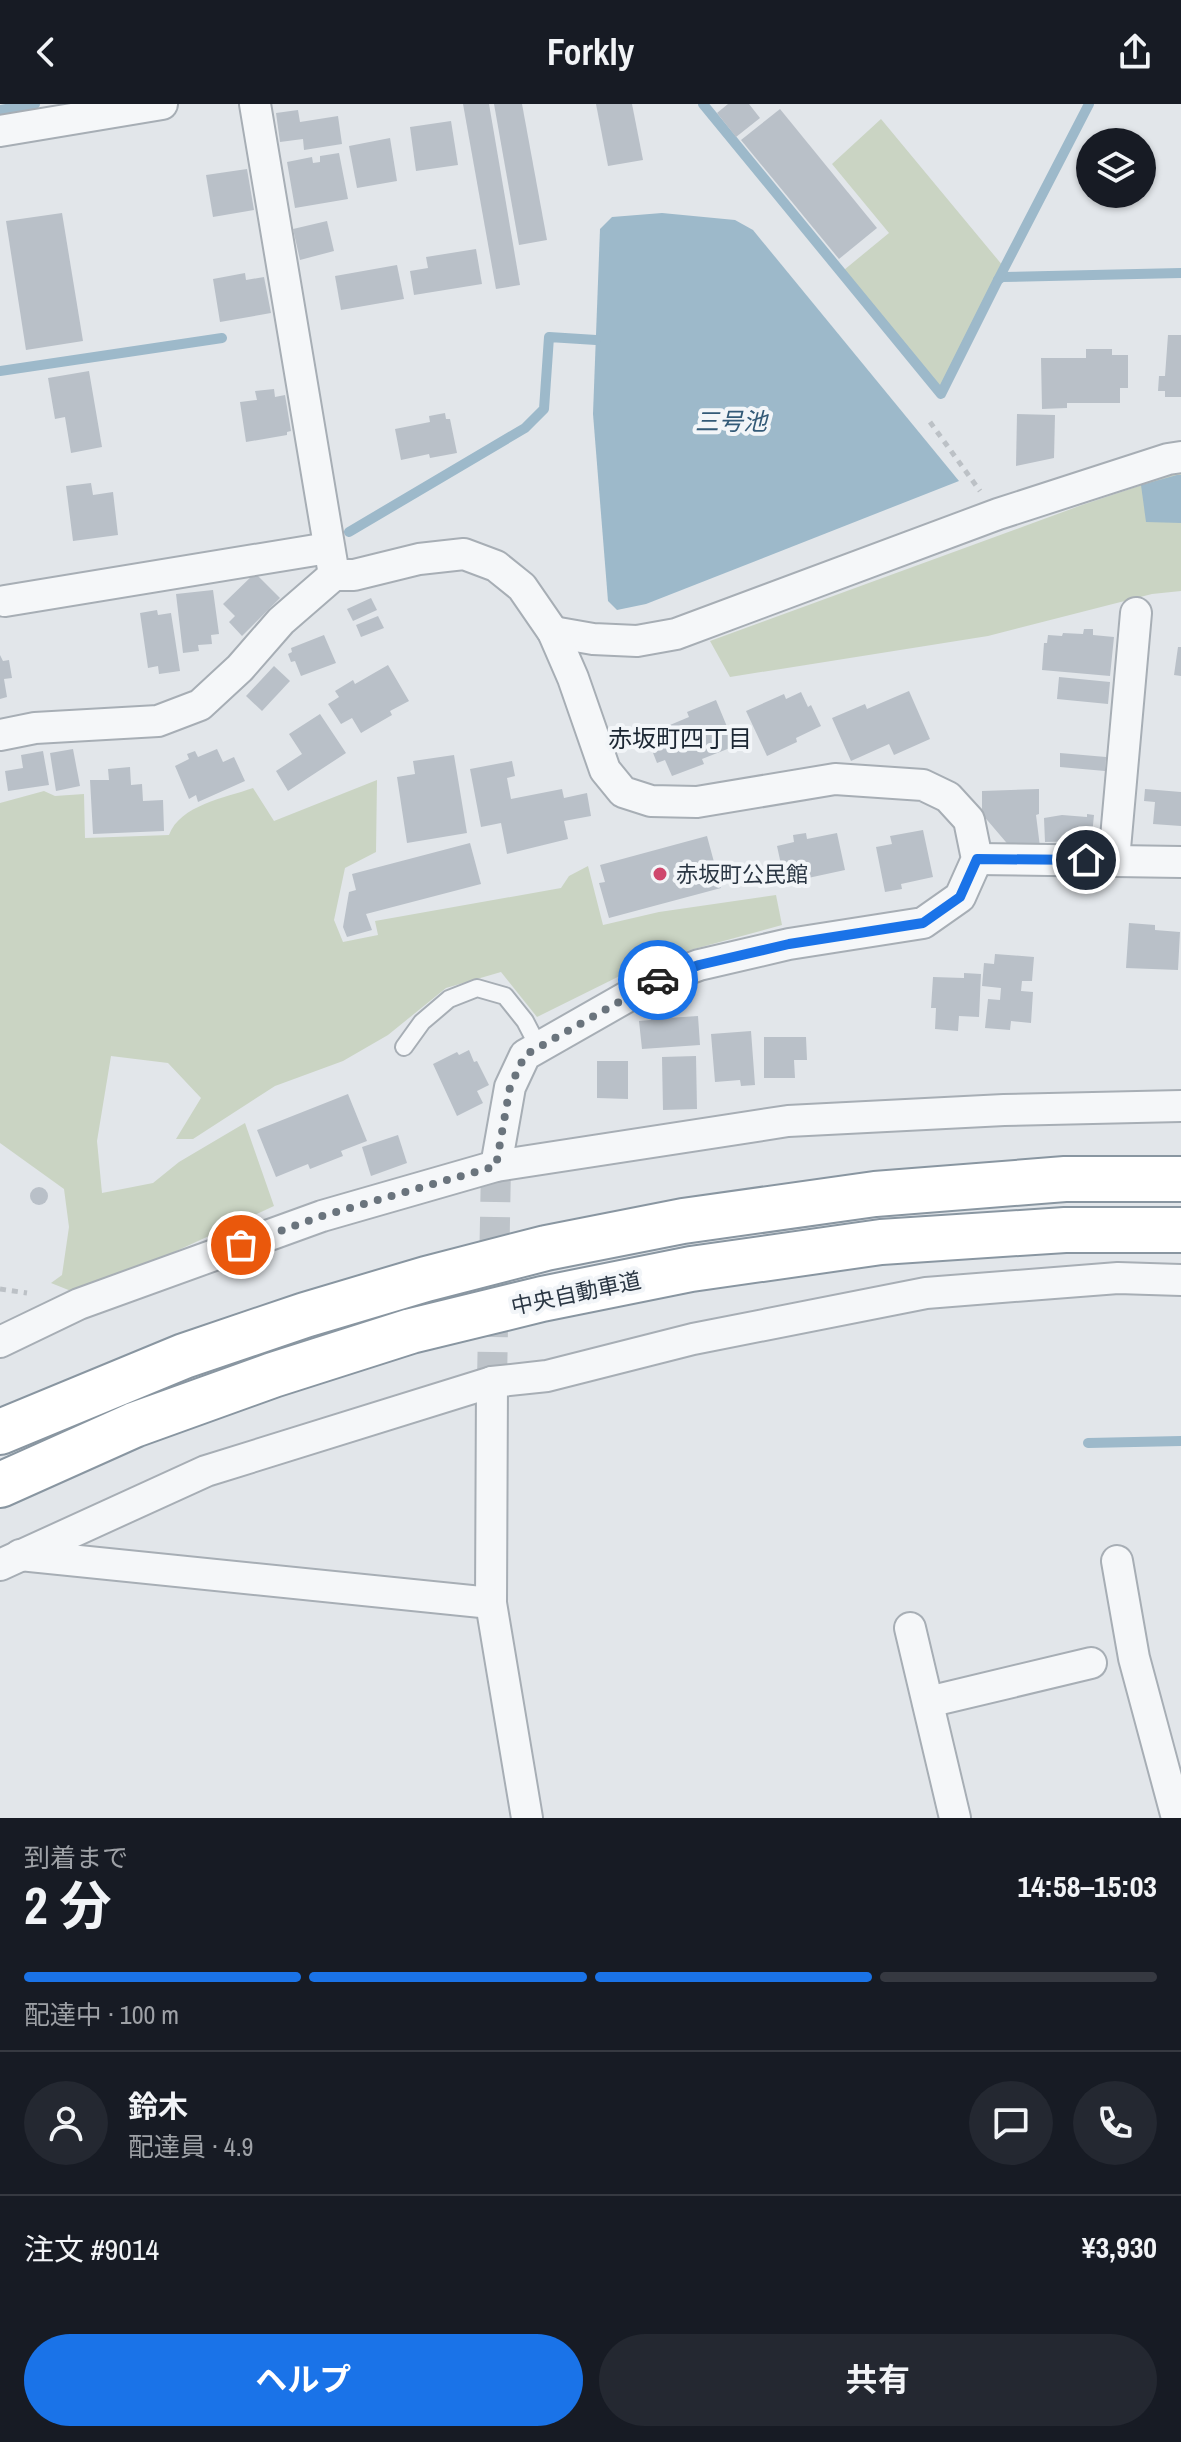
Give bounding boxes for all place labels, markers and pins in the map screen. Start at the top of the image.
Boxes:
pin [1052,826,1120,894]
place label: 赤坂町公民館 [676,859,808,889]
marker: 赤坂町公民館 [651,865,669,883]
pin [207,1211,275,1279]

